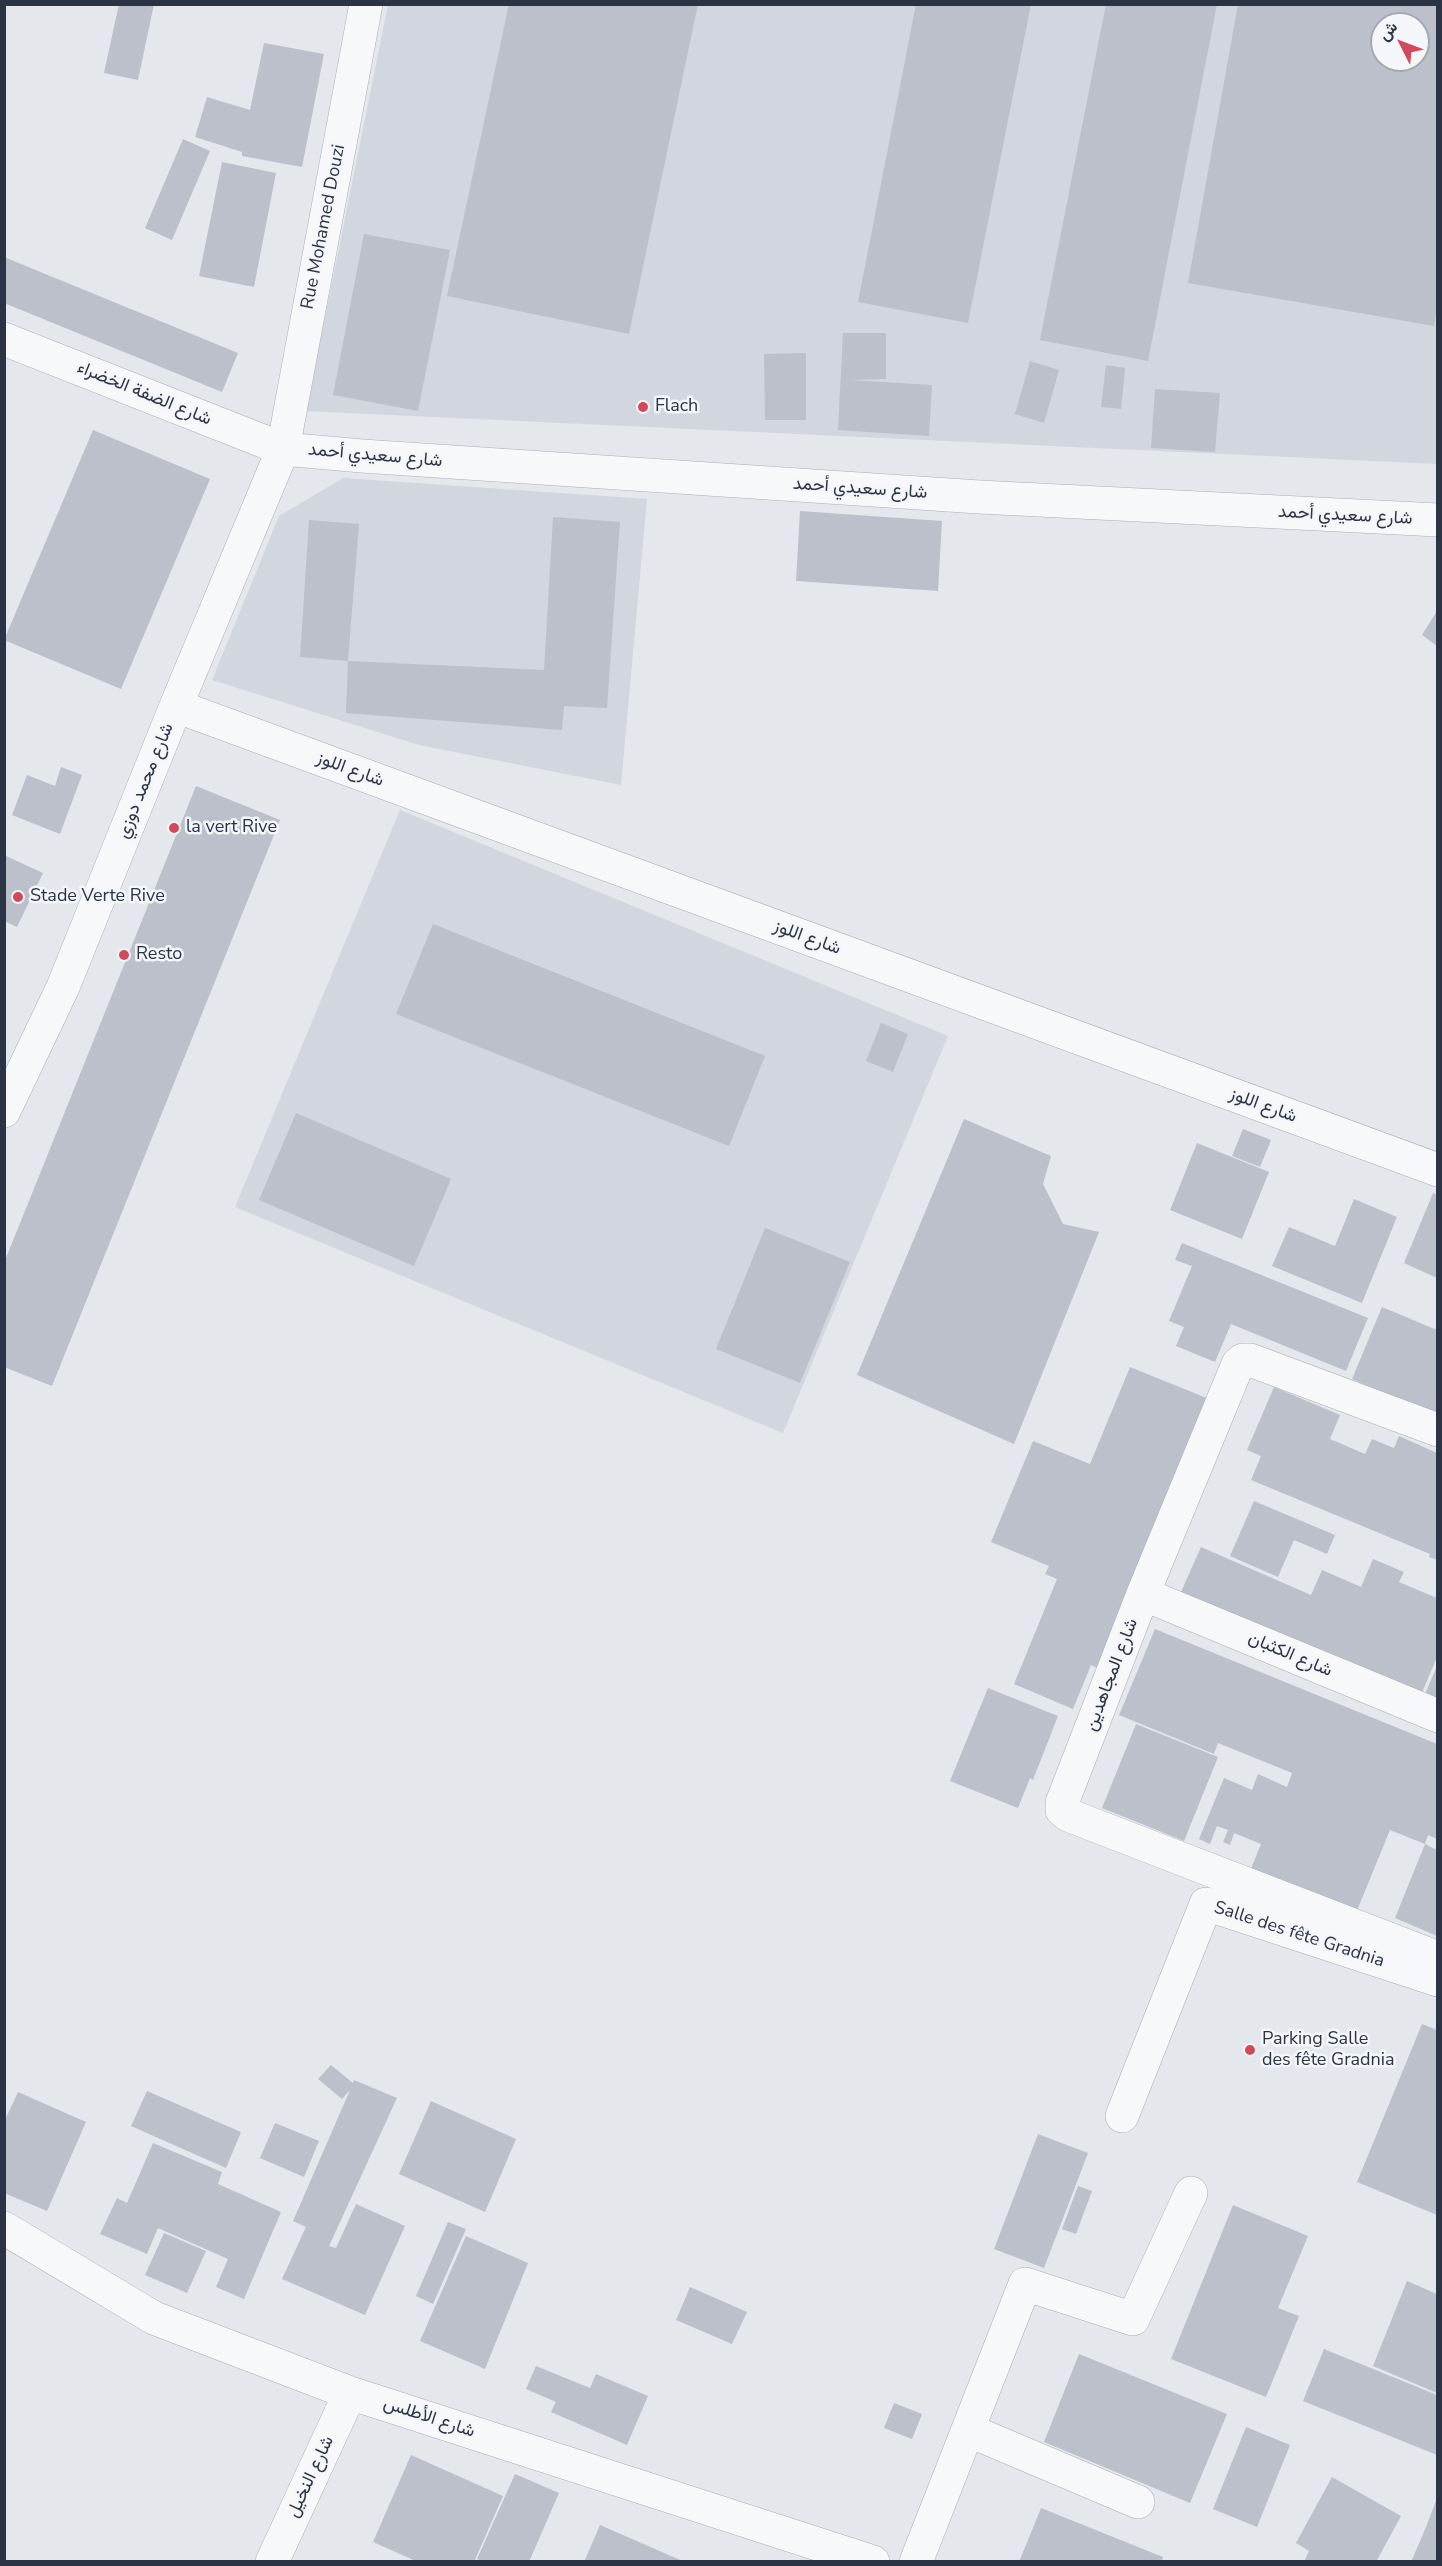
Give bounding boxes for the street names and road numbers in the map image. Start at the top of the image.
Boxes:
street label: Rue Mohamed Douzi [297,143,351,311]
street label: شارع الضفة الخضراء [74,357,214,431]
street label: شارع سعيدي أحمد [307,439,443,473]
street label: شارع سعيدي أحمد [792,474,928,504]
street label: شارع سعيدي أحمد [1277,502,1413,530]
street label: شارع محمد دوزي [113,720,179,842]
street label: شارع اللوز [313,748,387,792]
street label: شارع اللوز [770,916,844,960]
street label: شارع اللوز [1226,1084,1300,1128]
street label: شارع المجاهدين [1081,1616,1143,1734]
street label: شارع الكثبان [1245,1628,1335,1682]
street label: Salle des fête Gradnia [1211,1897,1387,1973]
street label: شارع الأطلس [381,2393,477,2443]
street label: شارع النخيل [283,2433,339,2521]

